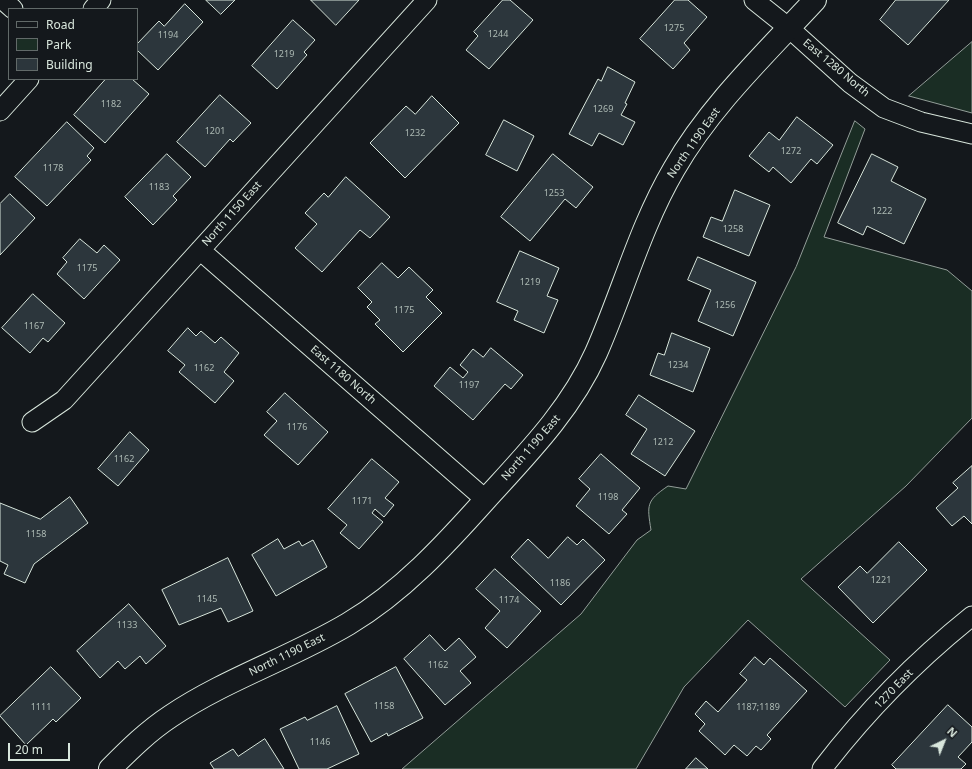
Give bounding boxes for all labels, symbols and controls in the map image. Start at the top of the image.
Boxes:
legend [8,8,138,80]
text: Road [46,16,75,33]
house number: 1275 [664,23,684,33]
house number: 1244 [488,29,508,39]
house number: 1194 [158,30,178,40]
text: Park [46,36,71,53]
street label: East 1280 North [800,36,872,100]
house number: 1219 [274,49,294,59]
text: Building [46,56,93,73]
house number: 1182 [101,99,121,109]
house number: 1269 [593,104,613,114]
street label: North 1190 East [665,105,723,181]
house number: 1201 [205,126,225,136]
house number: 1232 [405,128,425,138]
house number: 1272 [781,146,801,156]
house number: 1178 [43,163,63,173]
street label: North 1150 East [199,179,265,249]
house number: 1183 [149,182,169,192]
house number: 1253 [544,188,564,198]
house number: 1222 [872,206,892,216]
house number: 1258 [723,224,743,234]
house number: 1175 [77,263,97,273]
house number: 1219 [520,277,540,287]
house number: 1256 [715,300,735,310]
house number: 1175 [394,305,414,315]
house number: 1167 [24,321,44,331]
street label: East 1180 North [307,343,379,407]
house number: 1234 [668,360,688,370]
house number: 1162 [194,363,214,373]
house number: 1197 [459,380,479,390]
street label: North 1190 East [499,412,563,484]
house number: 1176 [287,422,307,432]
house number: 1212 [653,437,673,447]
house number: 1162 [114,454,134,464]
house number: 1198 [598,492,618,502]
house number: 1171 [352,496,372,506]
house number: 1158 [26,529,46,539]
house number: 1221 [871,575,891,585]
house number: 1186 [550,578,570,588]
house number: 1145 [197,594,217,604]
house number: 1174 [499,595,519,605]
house number: 1133 [117,620,137,630]
street label: North 1190 East [247,631,327,679]
house number: 1162 [428,660,448,670]
street label: 1270 East [872,667,916,711]
house number: 1158 [374,701,394,711]
house number: 1111 [31,702,51,712]
house number: 1187;1189 [736,702,780,712]
north arrow [924,721,964,761]
text: N [944,723,961,740]
scale bar [10,735,72,761]
house number: 1146 [310,737,330,747]
text: 20 m [15,741,43,758]

